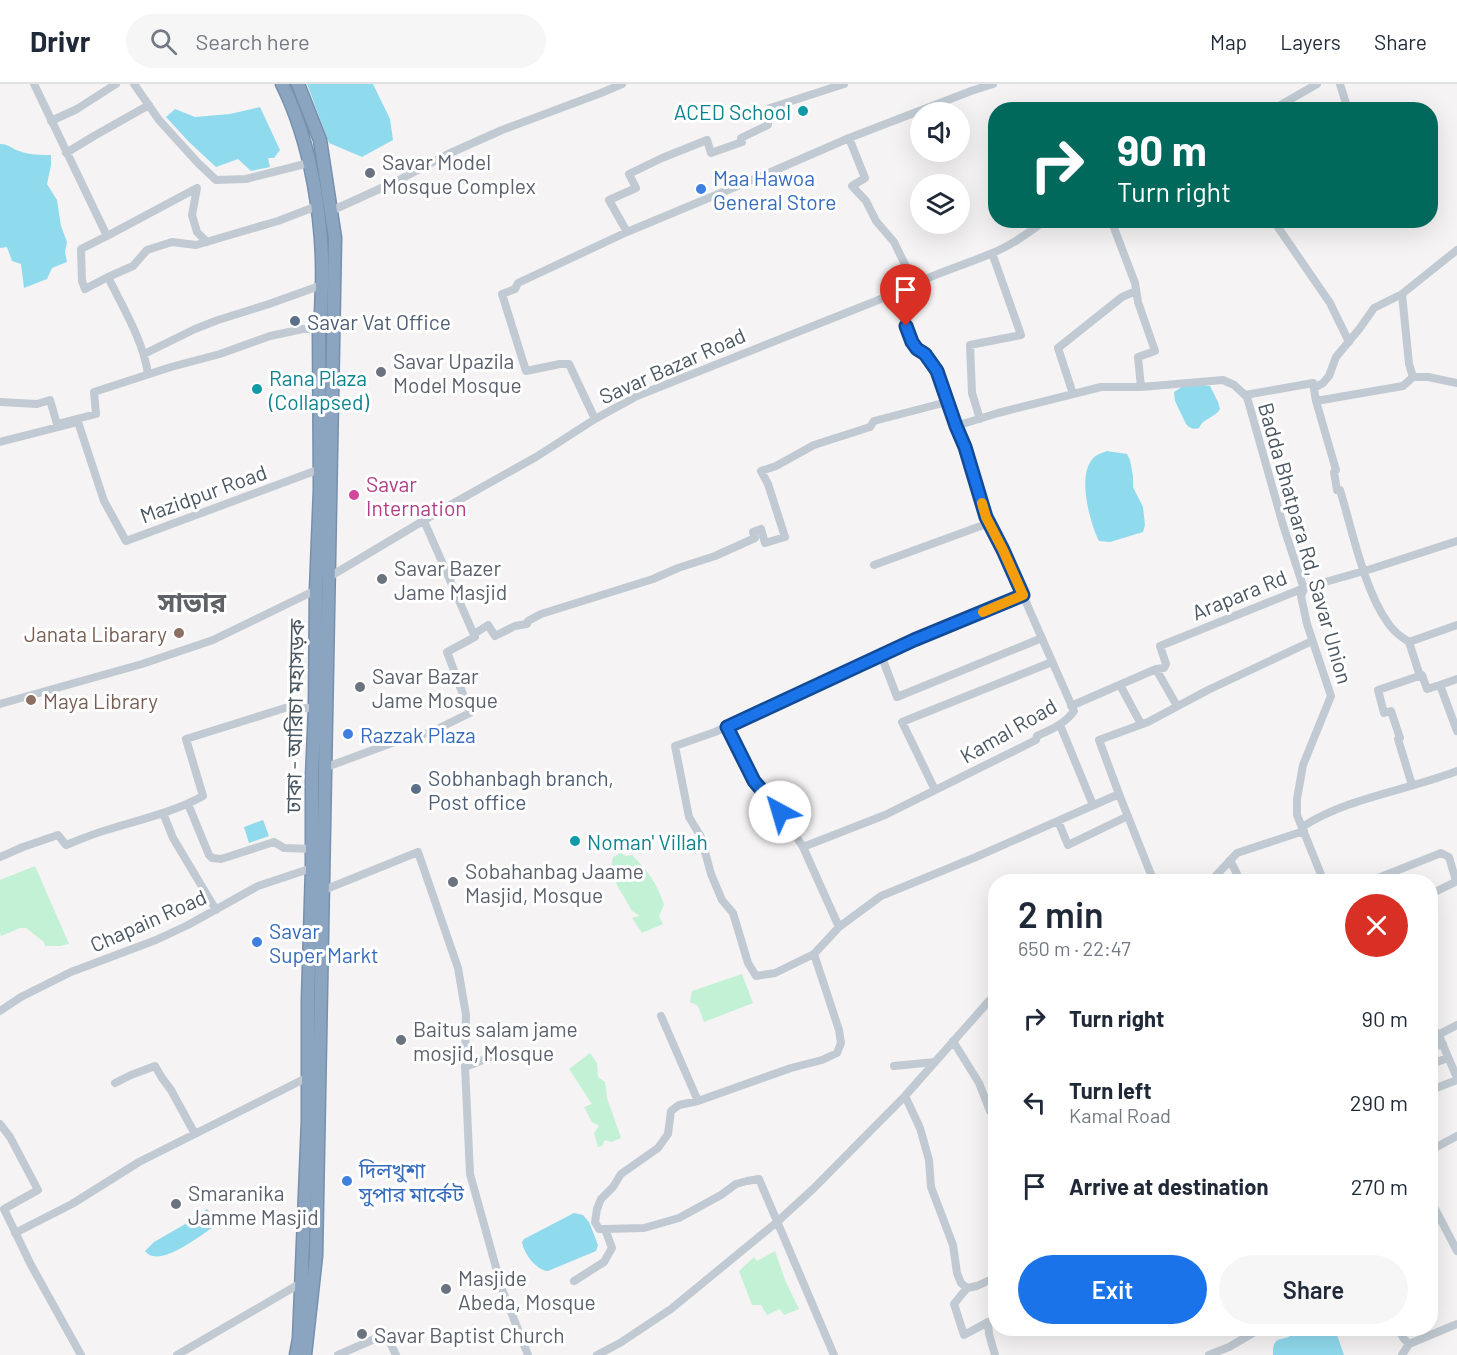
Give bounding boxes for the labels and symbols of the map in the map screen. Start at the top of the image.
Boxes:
place label: ACED School [674,99,791,124]
marker: ACED School [796,104,810,118]
place label: Savar Model Mosque Complex [382,149,536,198]
place label: Maa Hawoa General Store [713,165,837,214]
marker: Savar Model Mosque Complex [363,166,377,180]
marker: Maa Hawoa General Store [694,182,708,196]
pin [880,264,931,326]
place label: Savar Vat Office [307,309,451,334]
marker: Savar Vat Office [288,314,302,328]
street label: Savar Bazar Road [595,322,749,408]
place label: Savar Upazila Model Mosque [393,348,522,397]
place label: Rana Plaza (Collapsed) [268,365,369,414]
marker: Savar Upazila Model Mosque [374,365,388,379]
marker: Rana Plaza (Collapsed) [250,382,264,396]
street label: Badda Bhatpara Rd, Savar Union [1254,399,1358,687]
street label: Mazidpur Road [136,459,270,527]
place label: Savar Internation [366,471,467,520]
marker: Savar Internation [347,488,361,502]
place label: Savar Bazer Jame Masjid [394,555,507,604]
street label: Arapara Rd [1188,564,1290,624]
marker: Savar Bazer Jame Masjid [375,572,389,586]
district label: সাভার [157,585,227,617]
street label: ঢাকা - আরিচা মহাসড়ক [280,618,308,814]
place label: Janata Libarary [24,621,167,646]
marker: Janata Libarary [172,626,186,640]
place label: Savar Bazar Jame Mosque [372,663,498,712]
marker: Savar Bazar Jame Mosque [353,680,367,694]
place label: Maya Library [43,688,158,713]
street label: Kamal Road [955,692,1061,768]
marker: Maya Library [24,693,38,707]
place label: Razzak Plaza [360,722,476,747]
marker: Razzak Plaza [341,727,355,741]
place label: Sobhanbagh branch, Post office [428,765,614,814]
position arrow [748,780,812,844]
marker: Sobhanbagh branch, Post office [409,782,423,796]
place label: Noman' Villah [587,829,708,854]
marker: Noman' Villah [568,834,582,848]
place label: Sobahanbag Jaame Masjid, Mosque [465,858,644,907]
marker: Sobahanbag Jaame Masjid, Mosque [446,875,460,889]
street label: Chapain Road [86,883,210,957]
place label: Savar Super Markt [269,918,379,967]
marker: Savar Super Markt [250,935,264,949]
place label: Baitus salam jame mosjid, Mosque [413,1016,578,1065]
marker: Baitus salam jame mosjid, Mosque [394,1033,408,1047]
place label: দিলখুশা সুপার মার্কেট [358,1157,464,1207]
marker: দিলখুশা সুপার মার্কেট [340,1174,354,1188]
place label: Smaranika Jamme Masjid [188,1180,319,1229]
marker: Smaranika Jamme Masjid [169,1197,183,1211]
place label: Masjide Abeda, Mosque [458,1265,596,1314]
marker: Masjide Abeda, Mosque [439,1282,453,1296]
place label: Savar Baptist Church [374,1322,565,1347]
marker: Savar Baptist Church [355,1327,369,1341]

